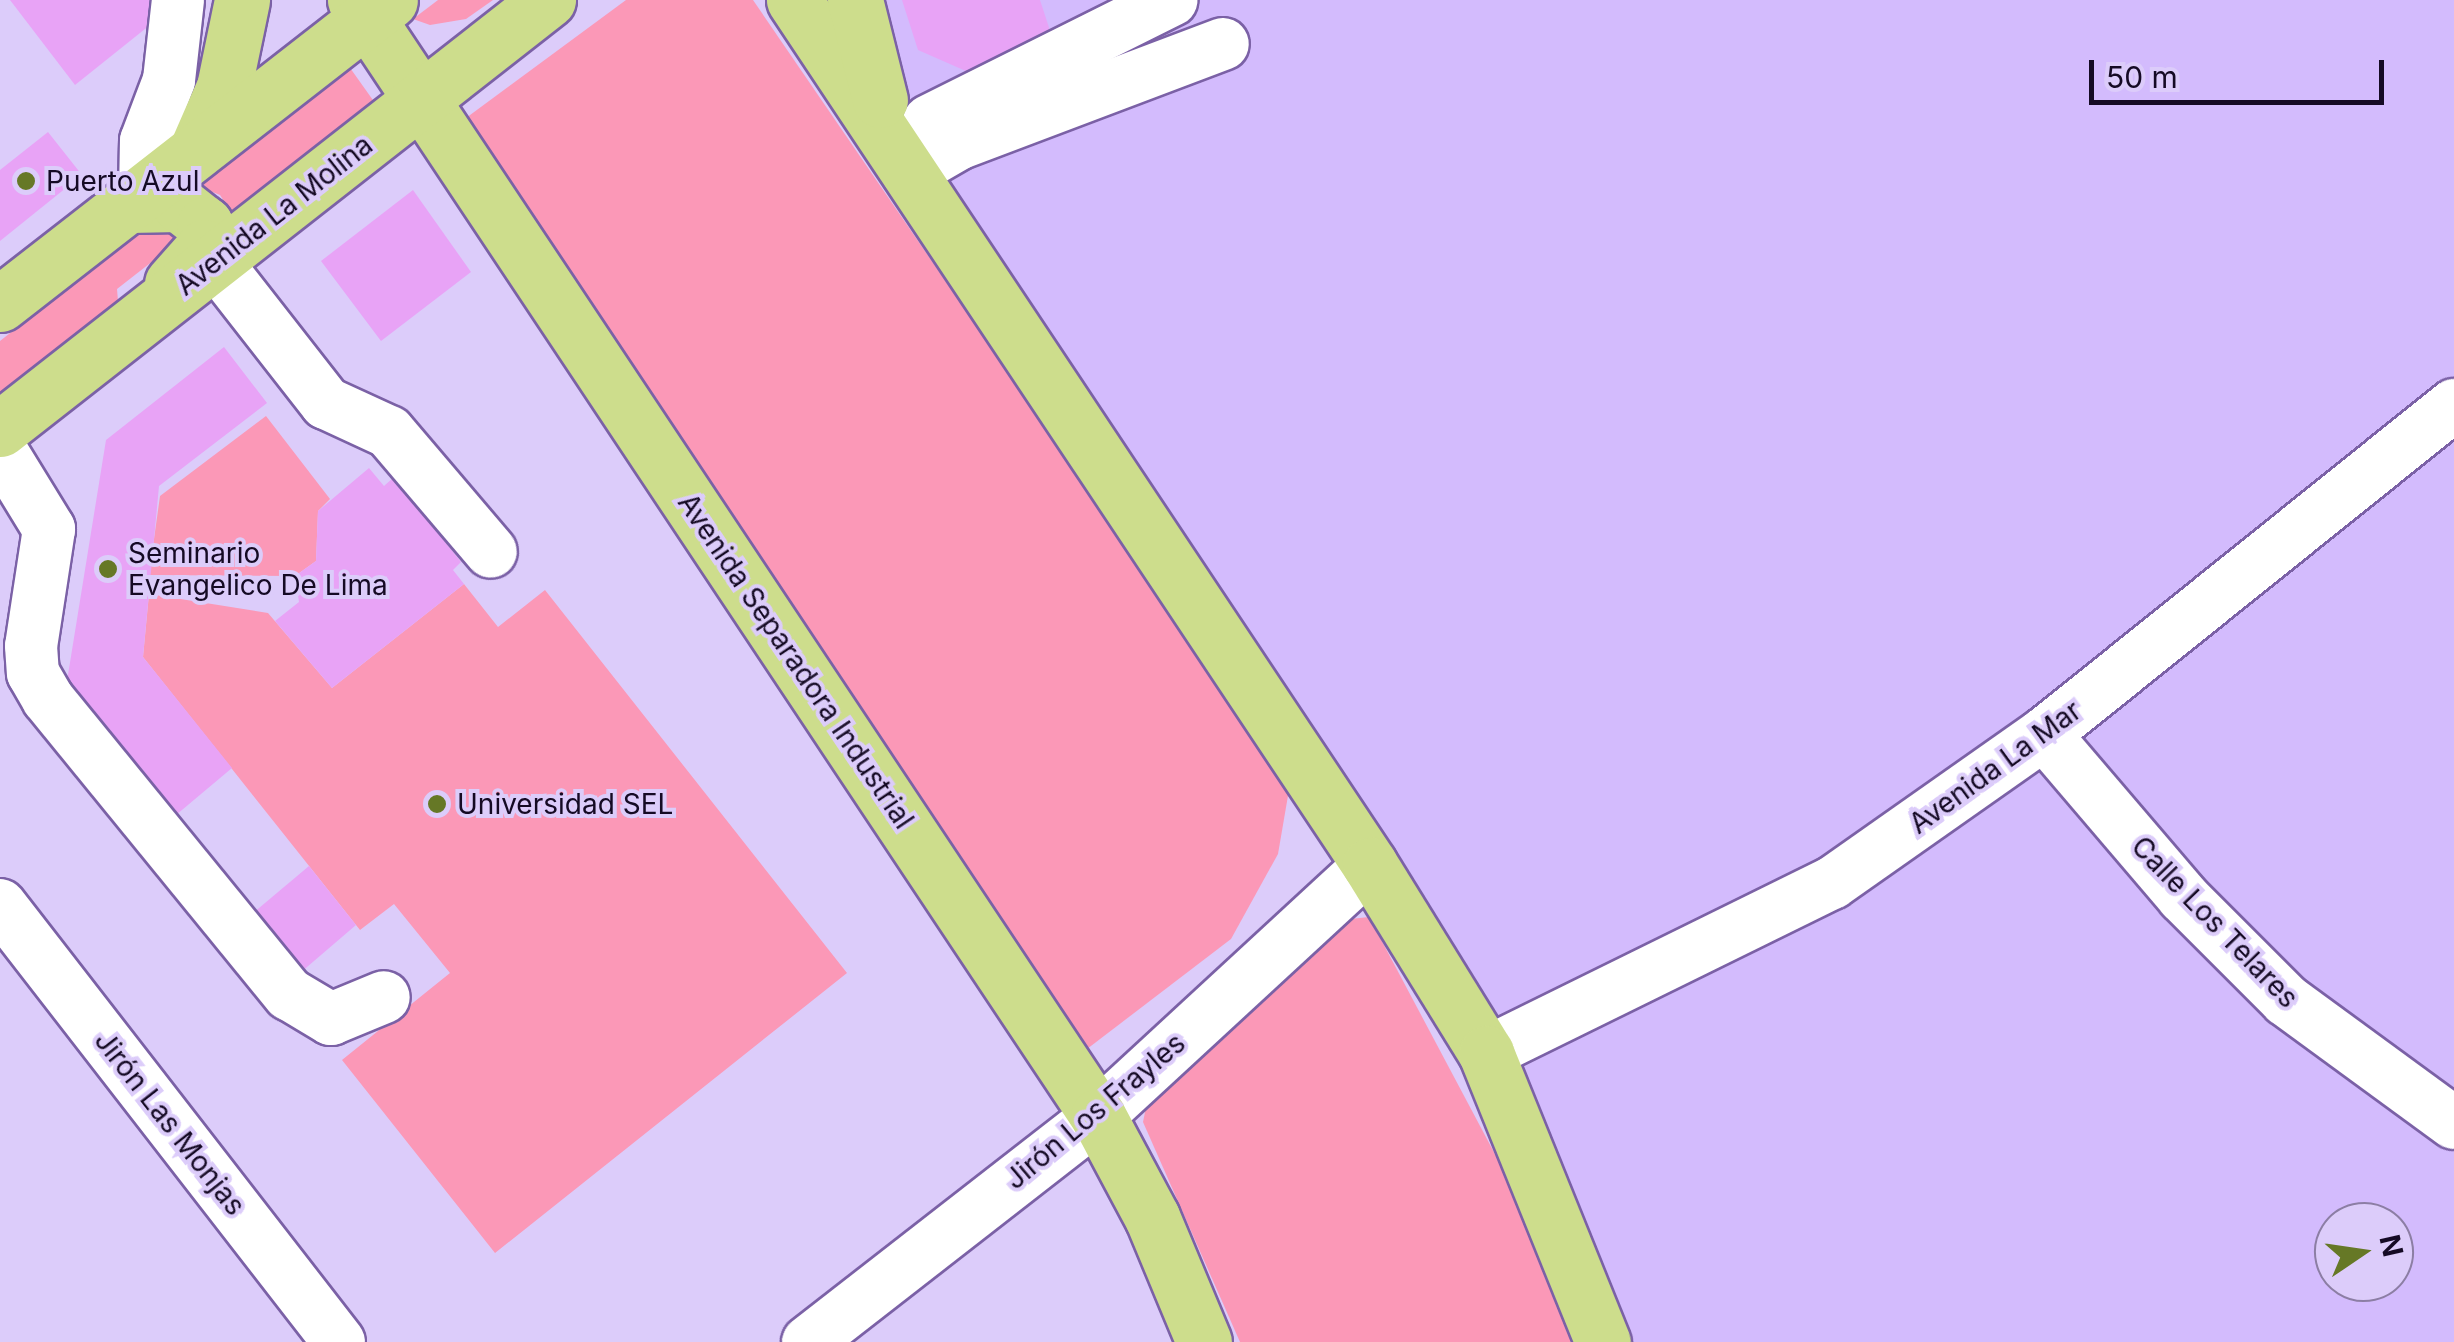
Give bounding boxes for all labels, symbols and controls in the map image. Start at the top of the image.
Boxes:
scale bar [2094,40,2389,102]
text: 50 m [2106,59,2178,95]
street label: Avenida La Molina [169,128,379,302]
place label: Puerto Azul [46,164,199,198]
marker: Puerto Azul [15,170,37,192]
street label: Avenida Separadora Industrial [671,487,921,835]
place label: Seminario Evangelico De Lima [128,536,388,602]
marker: Seminario Evangelico De Lima [97,558,119,580]
street label: Avenida La Mar [1903,693,2087,841]
place label: Universidad SEL [457,787,673,821]
marker: Universidad SEL [426,793,448,815]
street label: Calle Los Telares [2125,829,2305,1015]
street label: Jirón Las Monjas [88,1024,252,1222]
street label: Jirón Los Frayles [998,1026,1192,1196]
north arrow [2314,1202,2414,1302]
text: N [2372,1231,2410,1260]

